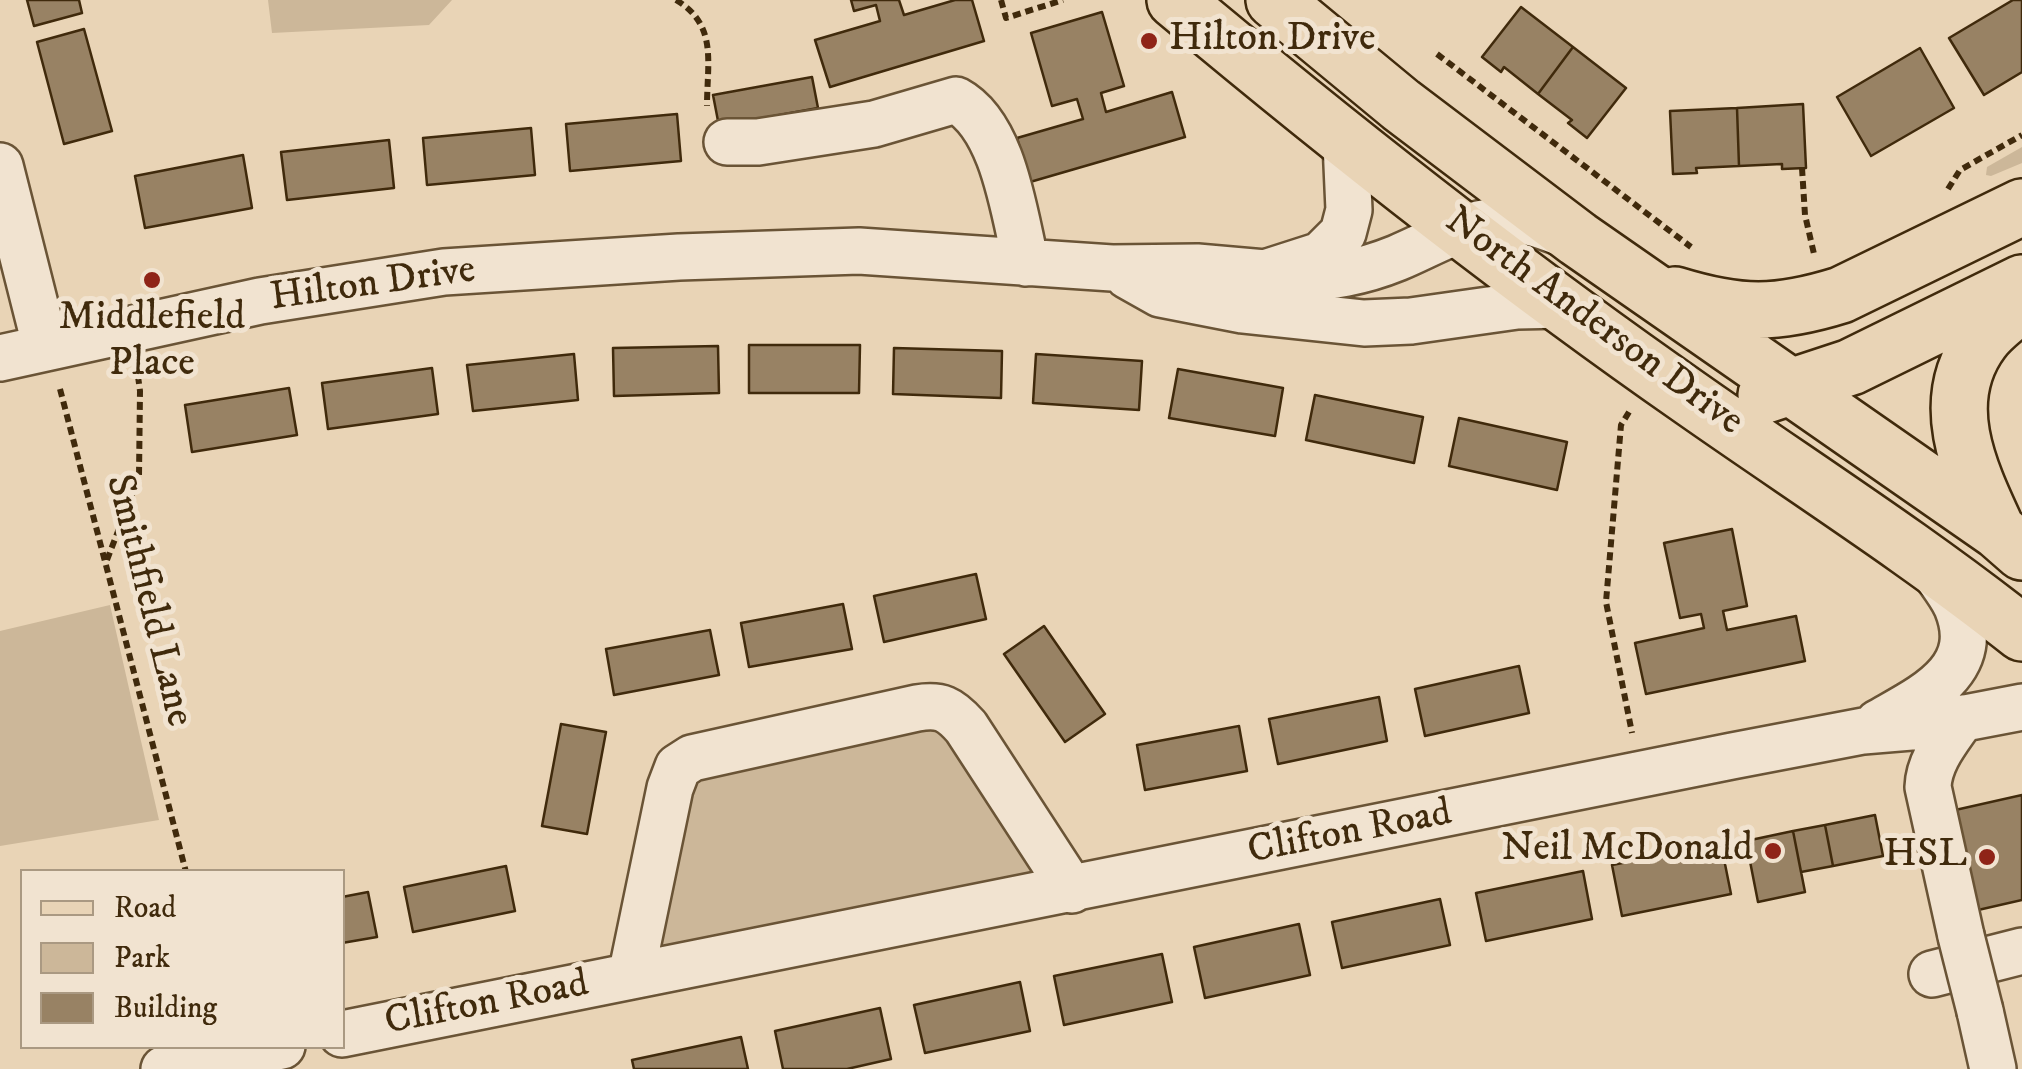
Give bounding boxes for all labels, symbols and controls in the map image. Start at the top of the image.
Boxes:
place label: Hilton Drive [1169,17,1376,65]
marker: Hilton Drive [1138,30,1160,52]
street label: North Anderson Drive [1434,198,1752,448]
street label: Hilton Drive [267,248,479,324]
marker: Middlefield Place [141,269,163,291]
place label: Middlefield Place [59,296,245,390]
street label: Smithfield Lane [93,470,201,732]
street label: Clifton Road [1244,791,1456,877]
place label: Neil McDonald [1501,827,1753,875]
place label: HSL [1884,833,1967,881]
marker: Neil McDonald [1762,840,1784,862]
marker: HSL [1976,846,1998,868]
legend [20,869,345,1049]
text: Road [114,890,176,927]
text: Park [114,940,170,977]
street label: Clifton Road [381,962,593,1048]
text: Building [114,990,217,1027]

